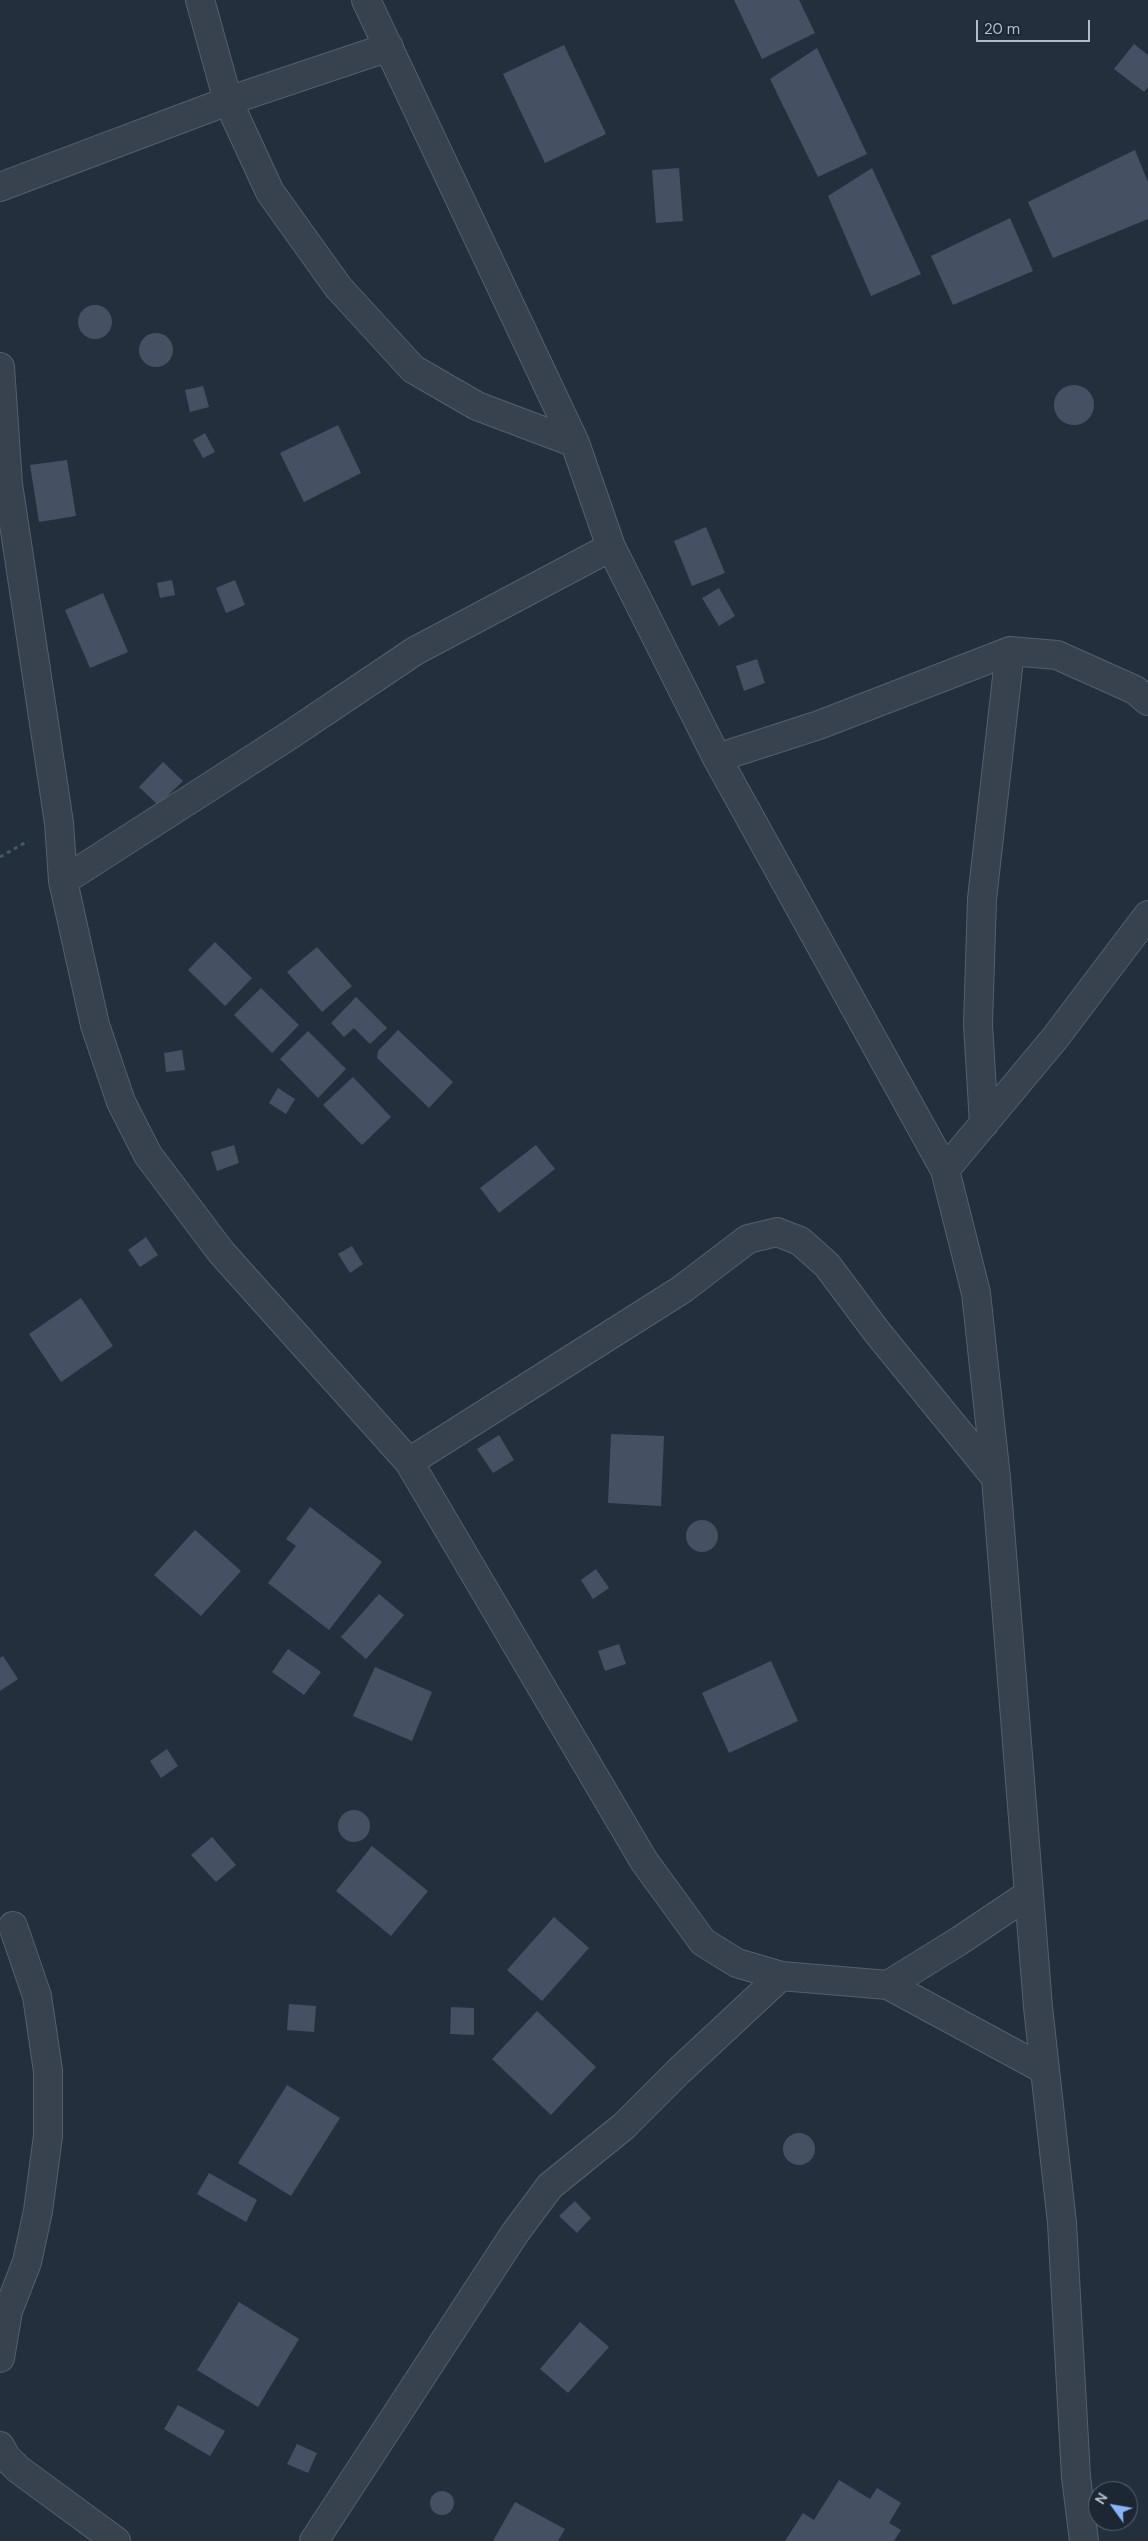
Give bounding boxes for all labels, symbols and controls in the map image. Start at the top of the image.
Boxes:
scale bar [978,10,1092,42]
text: 20 m [984,19,1020,39]
north arrow [1088,2481,1138,2531]
text: N [1091,2489,1111,2508]

